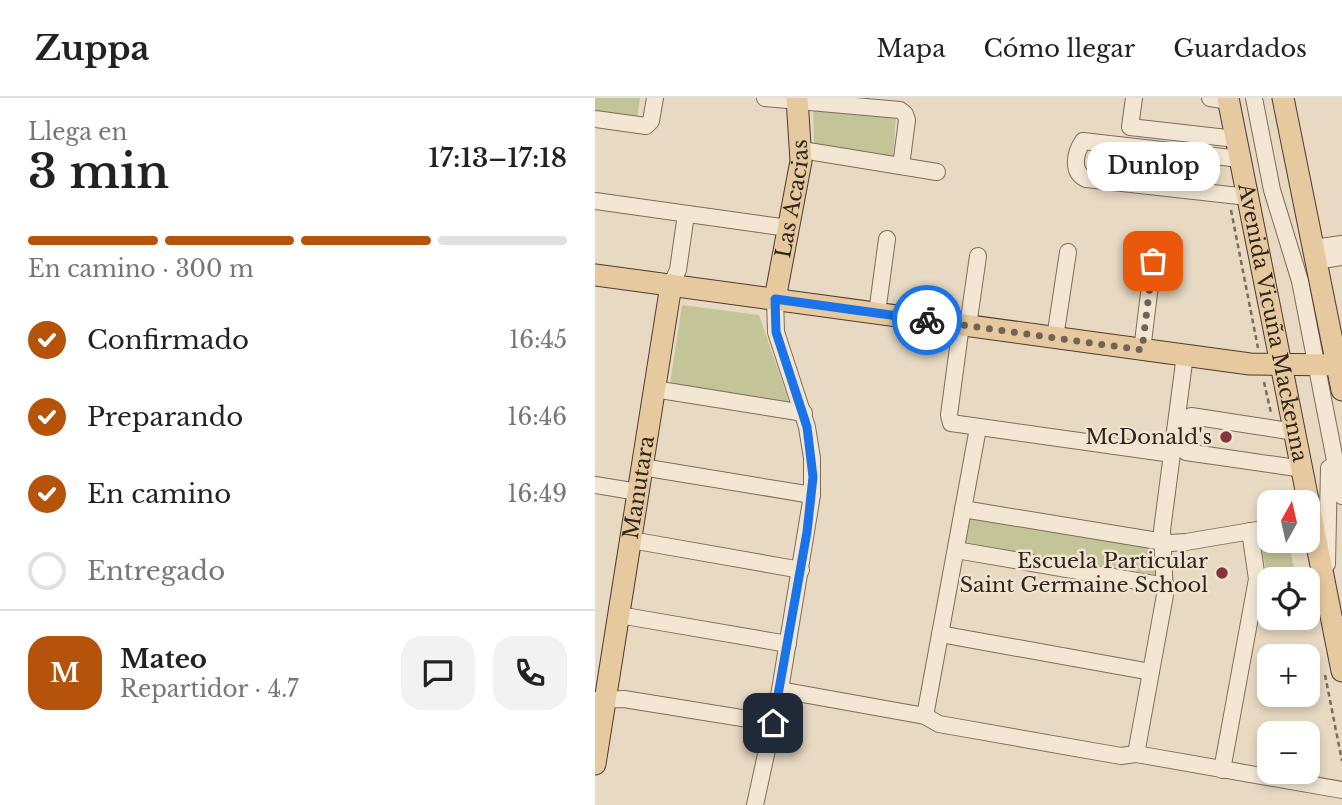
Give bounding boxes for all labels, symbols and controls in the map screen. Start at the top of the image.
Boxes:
text: Zuppa [35,28,149,69]
text: Mapa [876,34,945,63]
text: Cómo llegar [983,34,1135,63]
text: Guardados [1173,34,1307,63]
text: Llega en [28,118,127,146]
street label: Las Acacias [770,139,814,260]
text: 17:13–17:18 [428,142,567,174]
callout: Dunlop [1086,142,1219,191]
text: 3 min [28,143,169,200]
text: Dunlop [1107,152,1200,180]
street label: Avenida Vicuña Mackenna [1232,180,1313,464]
pin [1123,231,1183,291]
icon: bag [1134,242,1172,280]
text: En camino · 300 m [28,255,254,283]
courier [892,285,962,355]
icon: bike [908,301,946,339]
icon: check [28,321,66,359]
text: Confirmado [87,324,249,356]
text: 16:45 [509,326,567,354]
icon: check [28,398,66,436]
text: Preparando [87,401,243,433]
text: 16:46 [507,403,567,431]
place label: McDonald's [1085,424,1212,450]
marker: McDonald's [1218,429,1234,445]
street label: Manutara [618,434,660,541]
icon: check [28,475,66,513]
text: En camino [87,478,231,510]
text: 16:49 [507,480,567,508]
north arrow [1257,490,1319,553]
map controls [1257,490,1320,784]
place label: Escuela Particular Saint Germaine School [960,548,1208,598]
text: Entregado [87,555,225,587]
marker: Escuela Particular Saint Germaine School [1214,565,1230,581]
button: locate [1257,567,1320,630]
button: chat [401,636,475,710]
button: phone [493,636,567,710]
text: Mateo [120,643,207,675]
button: + [1257,644,1320,707]
text: M [50,657,80,689]
text: Repartidor · 4.7 [120,675,299,703]
pin [743,693,803,753]
icon: home [754,704,792,742]
button: − [1257,721,1320,784]

